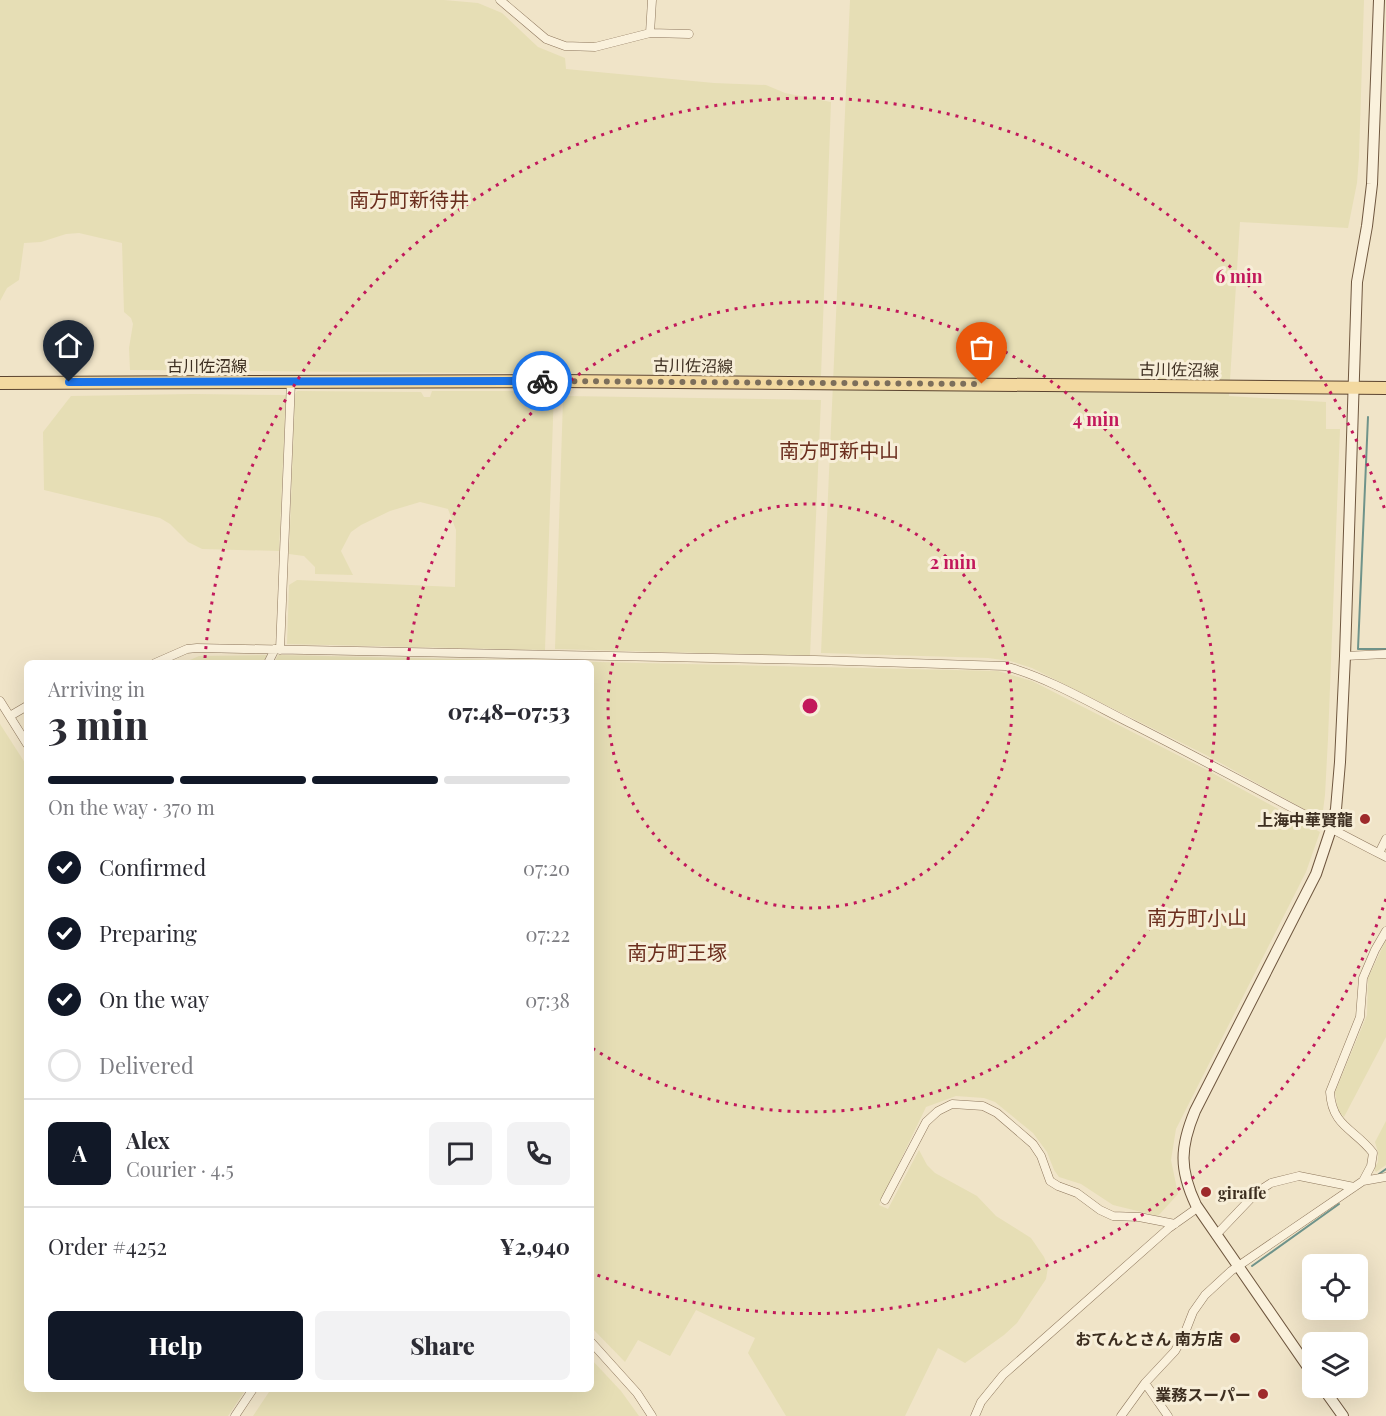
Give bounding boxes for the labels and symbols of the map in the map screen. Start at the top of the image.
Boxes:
district label: 南方町新待井 [349,185,469,212]
text: 6 min [1215,264,1263,288]
pin [43,320,94,382]
pin [956,322,1007,384]
courier [512,351,572,411]
street label: 古川佐沼線 [653,354,733,376]
street label: 古川佐沼線 [167,355,247,376]
street label: 古川佐沼線 [1139,358,1219,380]
text: 4 min [1073,407,1119,431]
district label: 南方町新中山 [779,436,899,463]
text: 2 min [930,550,976,574]
centre of rings [800,696,820,716]
place label: 上海中華賢龍 [1257,809,1353,830]
marker: 上海中華賢龍 [1358,812,1372,826]
district label: 南方町小山 [1147,903,1247,930]
district label: 南方町王塚 [627,938,727,965]
place label: giraffe [1218,1182,1266,1203]
marker: giraffe [1199,1185,1213,1199]
place label: おてんとさん 南方店 [1075,1328,1223,1349]
marker: おてんとさん 南方店 [1228,1331,1242,1345]
place label: 業務スーパー [1155,1384,1251,1405]
marker: 業務スーパー [1256,1387,1270,1401]

